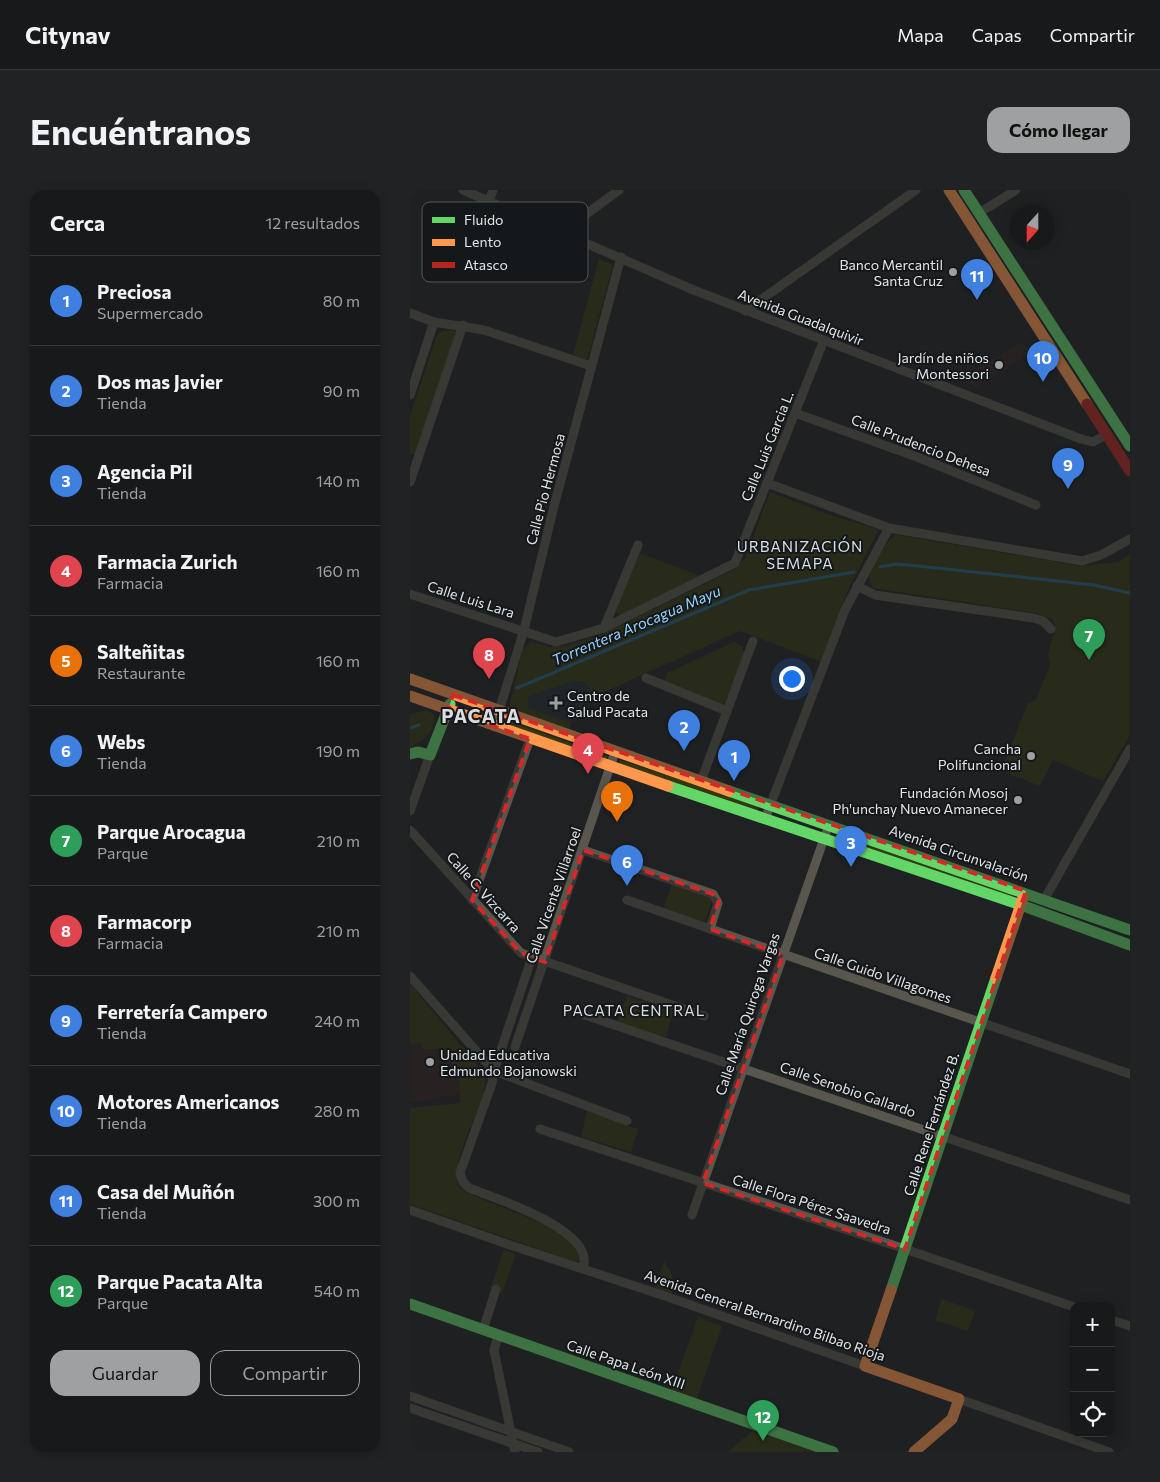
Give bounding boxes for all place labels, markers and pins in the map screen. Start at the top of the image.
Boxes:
place label: Banco Mercantil Santa Cruz [839,256,943,289]
pin: 11 [961,259,993,300]
marker: Banco Mercantil Santa Cruz [947,266,959,278]
pin: 10 [1027,341,1059,382]
place label: Jardín de niños Montessori [897,349,989,382]
marker: Jardín de niños Montessori [993,359,1005,371]
pin: 9 [1052,448,1084,489]
pin: 7 [1073,619,1105,660]
pin: 8 [473,638,505,679]
place label: Centro de Salud Pacata [567,687,648,720]
marker: Centro de Salud Pacata [549,696,563,710]
pin: 2 [668,710,700,751]
pin: 4 [572,733,604,774]
pin: 1 [718,740,750,781]
place label: Cancha Polifuncional [938,740,1021,773]
marker: Cancha Polifuncional [1025,750,1037,762]
pin: 5 [601,781,633,822]
place label: Fundación Mosoj Ph'unchay Nuevo Amanecer [832,784,1008,817]
marker: Fundación Mosoj Ph'unchay Nuevo Amanecer [1012,794,1024,806]
pin: 3 [835,826,867,867]
pin: 6 [611,845,643,886]
place label: Unidad Educativa Edmundo Bojanowski [440,1046,577,1079]
marker: Unidad Educativa Edmundo Bojanowski [424,1056,436,1068]
pin: 12 [747,1400,779,1441]

